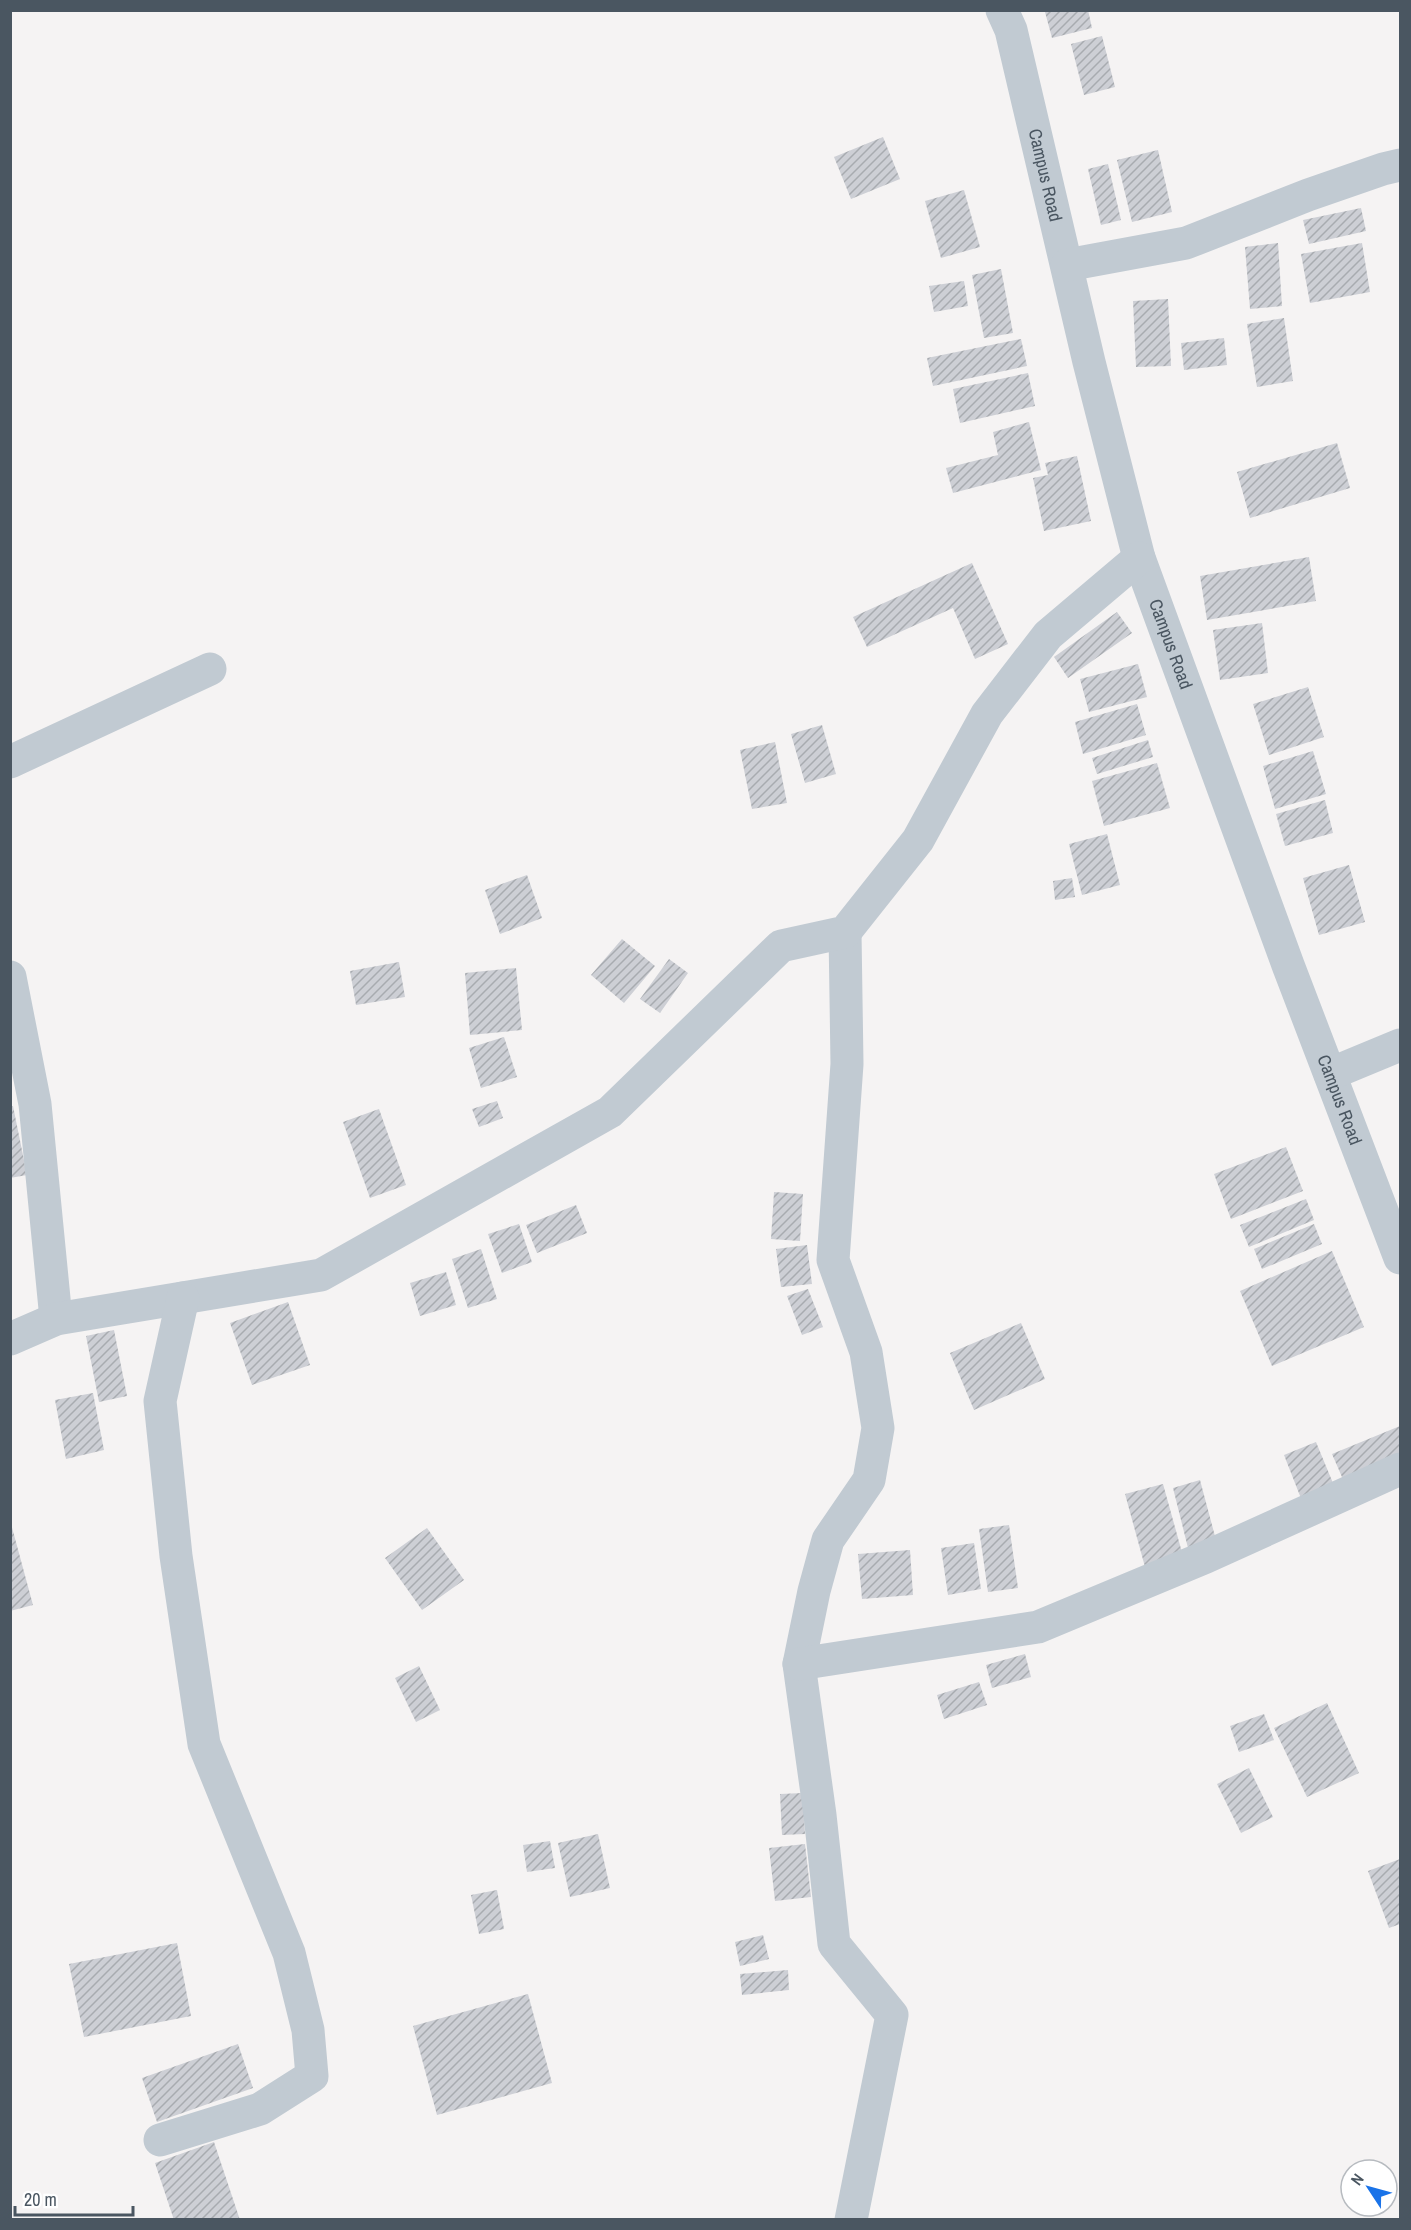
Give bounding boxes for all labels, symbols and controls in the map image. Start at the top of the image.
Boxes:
street label: Campus Road [1023,126,1069,224]
street label: Campus Road [1143,595,1199,693]
street label: Campus Road [1311,1051,1369,1148]
north arrow [1339,2158,1399,2218]
text: N [1345,2169,1369,2189]
scale bar [15,2179,134,2217]
text: 20 m [24,2187,57,2212]

